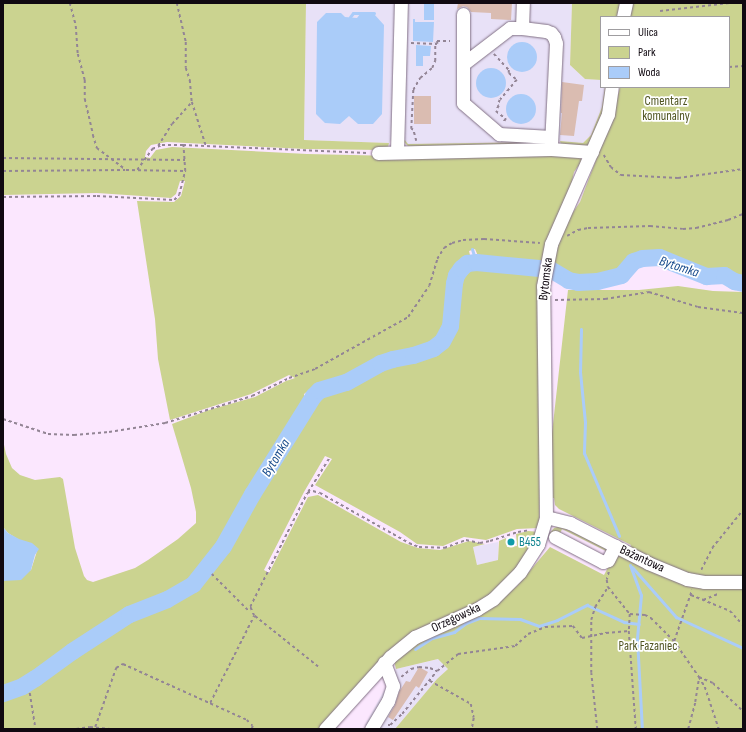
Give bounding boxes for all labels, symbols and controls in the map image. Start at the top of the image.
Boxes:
legend [600,16,730,88]
text: Ulica [638,25,658,40]
text: Park [638,45,656,60]
text: Woda [638,65,660,80]
park label: Cmentarz komunalny [642,94,690,125]
water label: Bytomka [657,253,701,281]
street label: Bytomska [536,257,556,301]
water label: Bytomka [258,436,294,480]
place label: B455 [519,534,541,550]
marker: B455 [506,537,516,547]
street label: Bażantowa [617,542,667,576]
street label: Orzegowska [429,600,483,636]
park label: Park Fazaniec [619,638,677,654]

